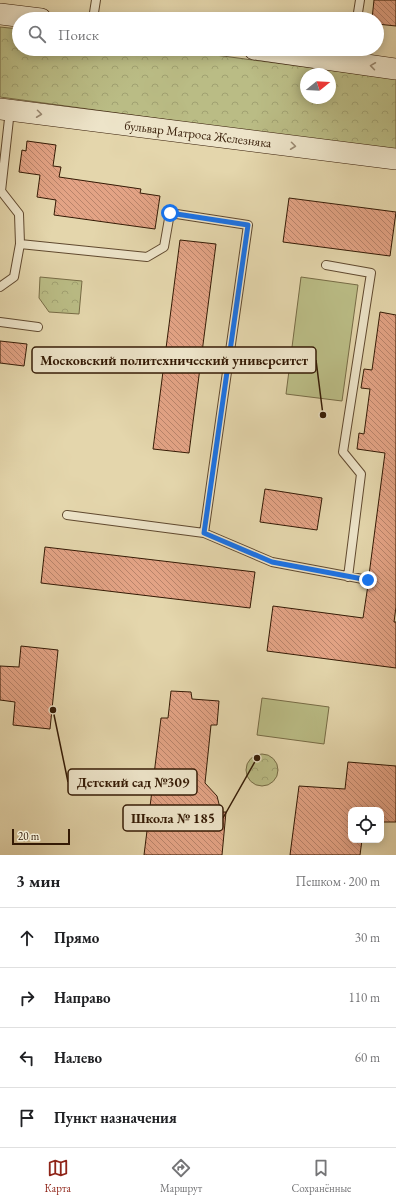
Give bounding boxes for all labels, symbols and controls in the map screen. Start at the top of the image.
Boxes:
search box [12,12,384,56]
icon: search [26,23,48,45]
text: Поиск [58,25,99,44]
one-way arrow [370,62,376,71]
north arrow [300,68,336,104]
one-way arrow [36,109,42,118]
street label: бульвар Матроса Железняка [123,117,273,152]
one-way arrow [290,141,296,150]
route start [161,204,179,222]
callout: Московский политехнический университет [32,347,316,373]
text: Московский политехнический университет [40,351,309,369]
route end [359,571,377,589]
callout: Детский сад №309 [68,769,197,795]
text: Детский сад №309 [77,773,190,791]
callout: Школа № 185 [123,805,223,831]
map controls [348,807,384,843]
button: locate [348,807,384,843]
text: Школа № 185 [131,809,215,827]
scale bar [12,827,70,846]
text: 20 m [18,829,39,843]
text: 3 мин [16,870,60,892]
text: Пешком · 200 m [296,873,380,890]
icon: ahead [16,927,38,949]
text: Прямо [54,928,99,947]
text: 30 m [355,929,380,946]
icon: right [16,987,38,1009]
text: Направо [54,988,111,1007]
text: 110 m [349,989,380,1006]
icon: left [16,1047,38,1069]
text: Налево [54,1048,102,1067]
text: 60 m [355,1049,380,1066]
icon: arrive [16,1107,38,1129]
text: Пункт назначения [54,1108,177,1127]
tab: Карта [45,1157,71,1195]
tab: Маршрут [160,1157,202,1195]
tab: Сохранённые [291,1157,351,1195]

